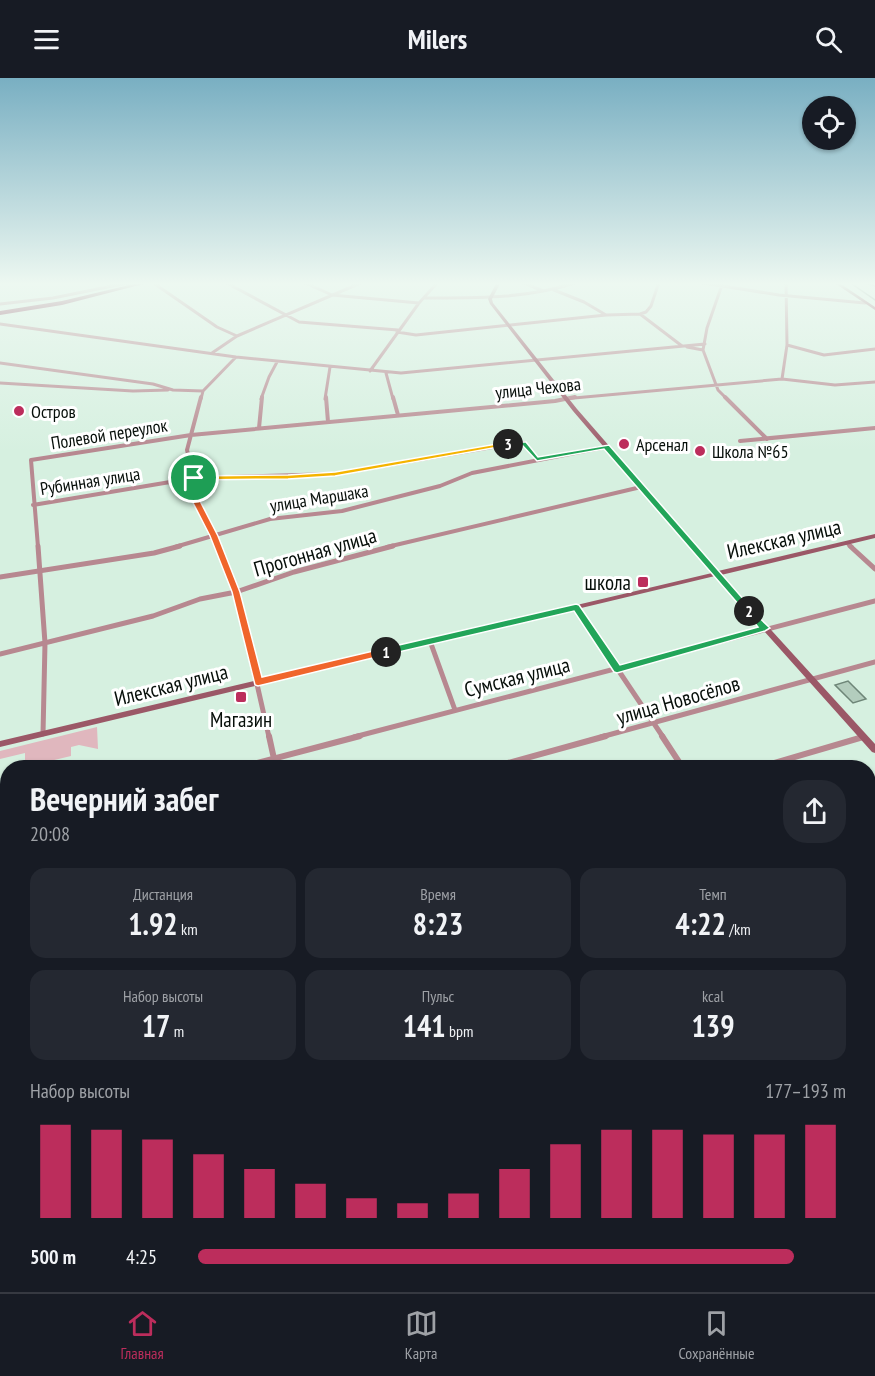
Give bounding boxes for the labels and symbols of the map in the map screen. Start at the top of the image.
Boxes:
street label: улица Чехова [494,372,582,404]
place label: Остров [31,400,76,423]
marker: Остров [12,404,26,418]
street label: Полевой переулок [49,413,169,455]
pin: 3 [493,429,523,459]
place label: Арсенал [636,433,688,456]
marker: Арсенал [617,437,631,451]
place label: Школа №65 [712,440,789,463]
marker: Школа №65 [693,444,707,458]
pin [168,452,219,503]
street label: Рубинная улица [38,462,142,500]
street label: улица Маршака [268,479,370,517]
street label: Илекская улица [724,513,844,565]
street label: Прогонная улица [250,522,380,582]
place label: школа [585,569,631,596]
marker: школа [636,575,650,589]
pin: 2 [734,596,764,626]
pin: 1 [371,637,401,667]
street label: Сумская улица [461,651,573,703]
street label: Илекская улица [111,658,231,712]
street label: улица Новосёлов [613,670,743,730]
marker: Магазин [234,690,248,704]
place label: Магазин [210,706,272,733]

